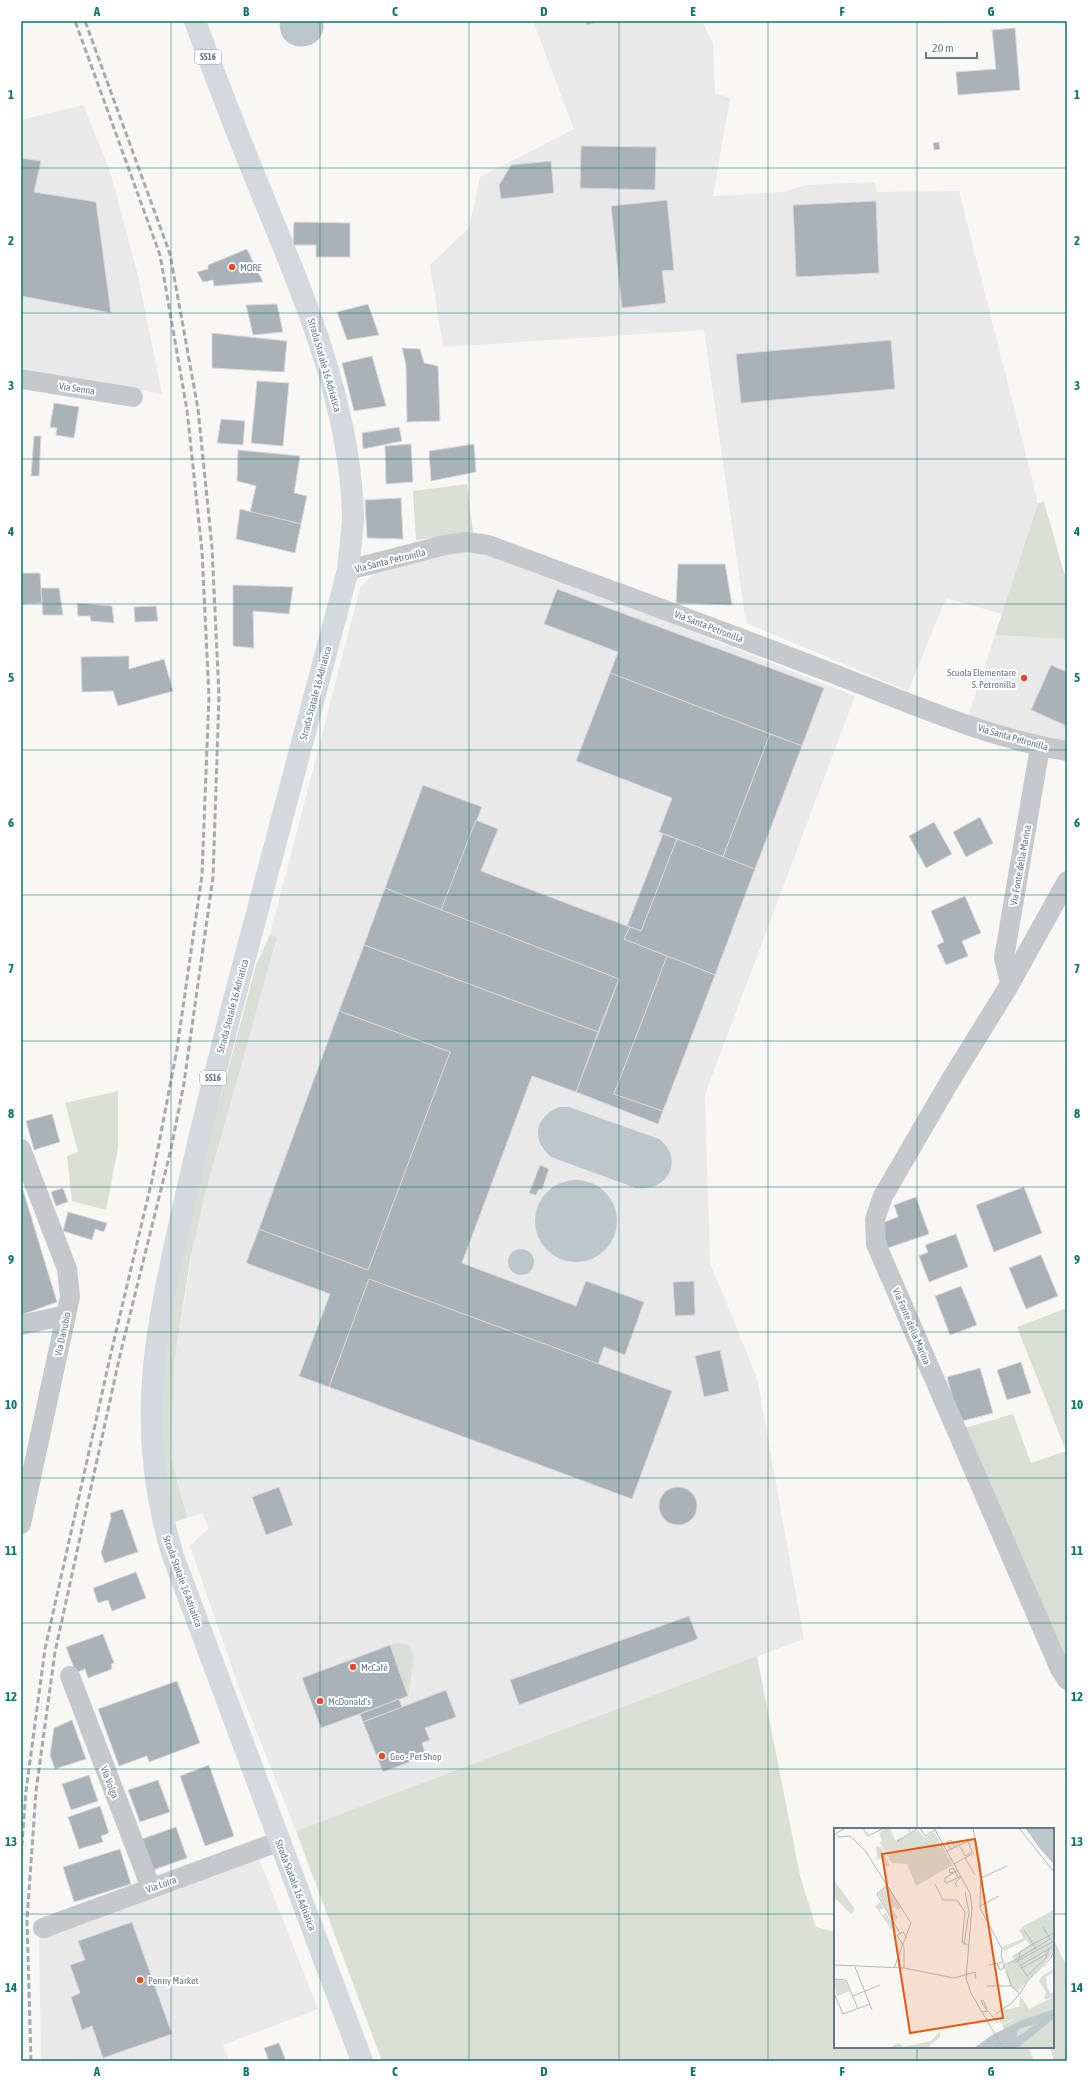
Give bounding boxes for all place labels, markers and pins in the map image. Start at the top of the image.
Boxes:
marker: MORE [227,262,237,272]
place label: MORE [240,262,263,273]
place label: Scuola Elementare S. Petronilla [947,667,1016,690]
marker: Scuola Elementare S. Petronilla [1019,673,1029,683]
marker: McCafé [348,1662,358,1672]
place label: McCafé [361,1662,388,1673]
marker: McDonald's [315,1696,325,1706]
place label: McDonald's [328,1696,371,1707]
marker: Geo - Pet Shop [377,1751,387,1761]
place label: Geo - Pet Shop [390,1751,442,1762]
marker: Penny Market [135,1975,145,1985]
place label: Penny Market [148,1975,199,1986]

